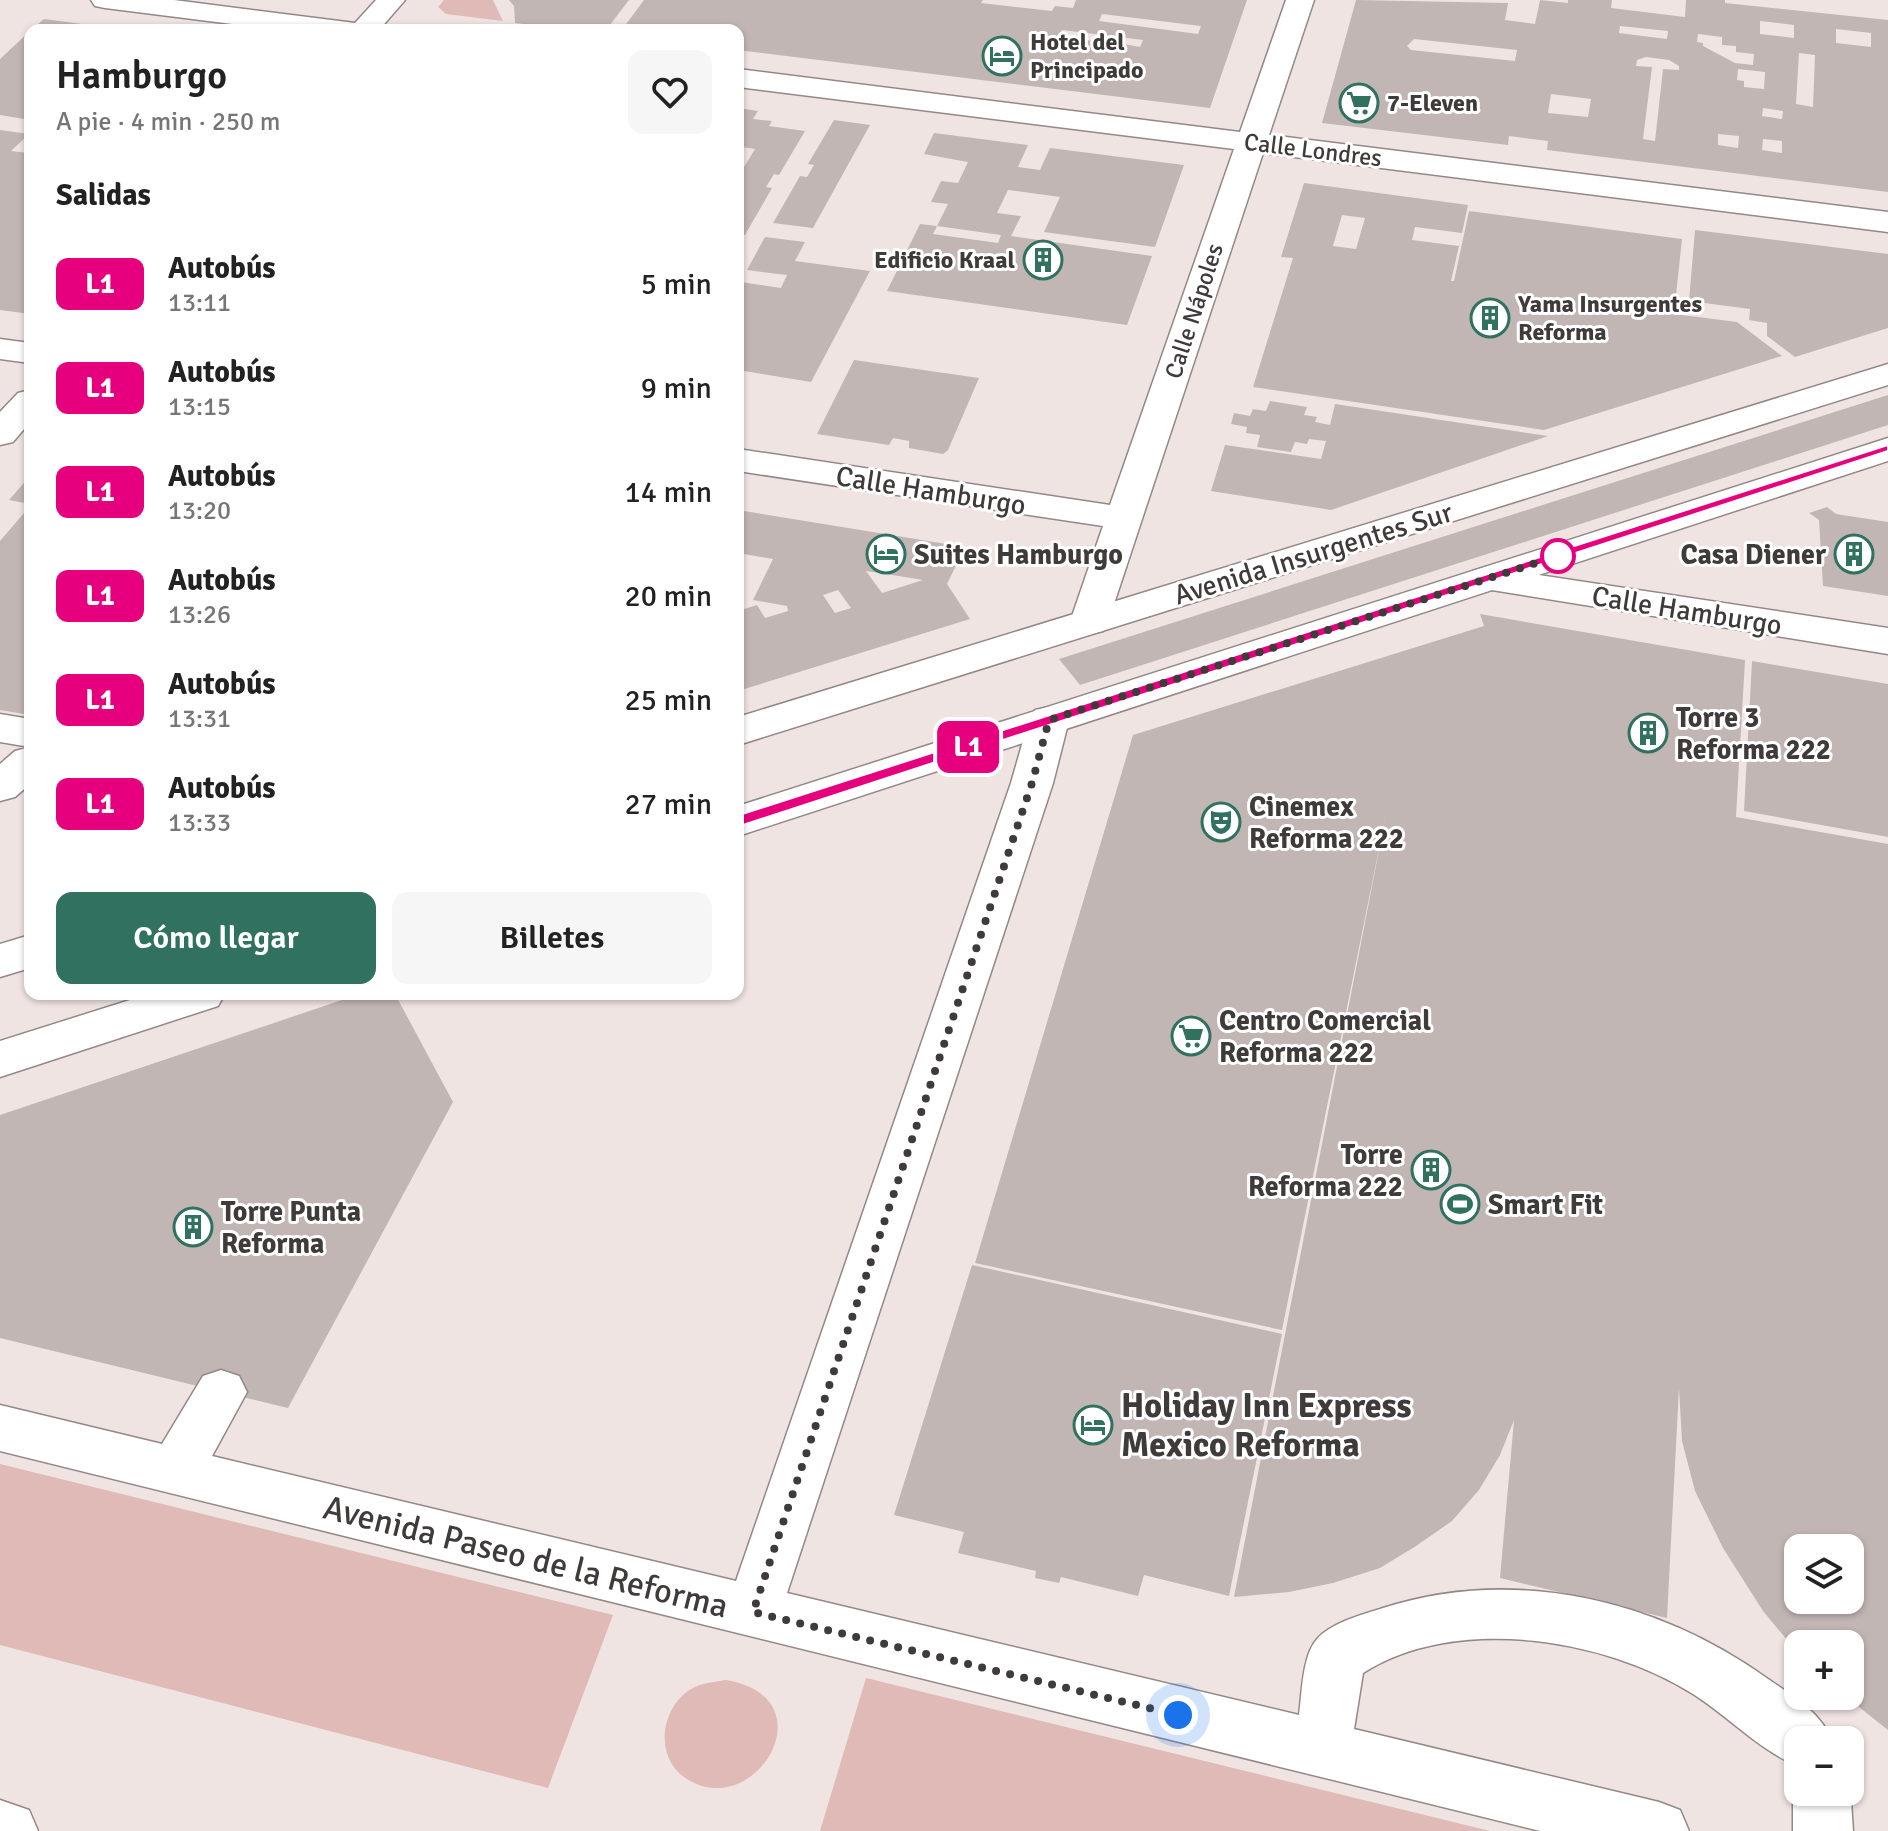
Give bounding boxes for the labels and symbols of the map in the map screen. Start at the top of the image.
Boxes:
place label: Hotel del Principado [1030,27,1143,85]
hotel icon: Hotel del Principado [981,35,1023,77]
supermarket icon: 7-Eleven [1338,82,1380,124]
place label: 7-Eleven [1387,88,1478,118]
street label: Calle Londres [1242,127,1384,173]
building icon: Edificio Kraal [1022,239,1064,281]
street label: Calle Nápoles [1158,240,1230,382]
place label: Edificio Kraal [874,245,1015,275]
place label: Yama Insurgentes Reforma [1517,289,1703,347]
building icon: Yama Insurgentes Reforma [1469,297,1511,339]
street label: Calle Hamburgo [833,459,1028,523]
street label: Avenida Insurgentes Sur [1170,495,1457,613]
hotel icon: Suites Hamburgo [865,533,907,575]
building icon: Casa Diener [1833,533,1875,575]
place label: Suites Hamburgo [914,538,1123,572]
place label: Casa Diener [1680,538,1827,572]
unlabelled marker [1541,539,1575,573]
street label: Calle Hamburgo [1589,579,1784,643]
place label: Torre 3 Reforma 222 [1676,701,1831,767]
building icon: Torre 3 Reforma 222 [1627,712,1669,754]
line badge: L1 [932,721,1004,773]
place label: Cinemex Reforma 222 [1249,790,1404,856]
theatre icon: Cinemex Reforma 222 [1200,801,1242,843]
place label: Centro Comercial Reforma 222 [1219,1004,1431,1070]
supermarket icon: Centro Comercial Reforma 222 [1170,1015,1212,1057]
place label: Torre Reforma 222 [1248,1138,1403,1204]
building icon: Torre Reforma 222 [1410,1149,1452,1191]
sports icon: Smart Fit [1439,1183,1481,1225]
place label: Smart Fit [1488,1188,1604,1222]
place label: Torre Punta Reforma [221,1195,361,1261]
building icon: Torre Punta Reforma [172,1206,214,1248]
place label: Holiday Inn Express Mexico Reforma [1121,1385,1412,1466]
hotel icon: Holiday Inn Express Mexico Reforma [1072,1404,1114,1446]
street label: Avenida Paseo de la Reforma [319,1486,732,1628]
your location [1158,1695,1198,1735]

